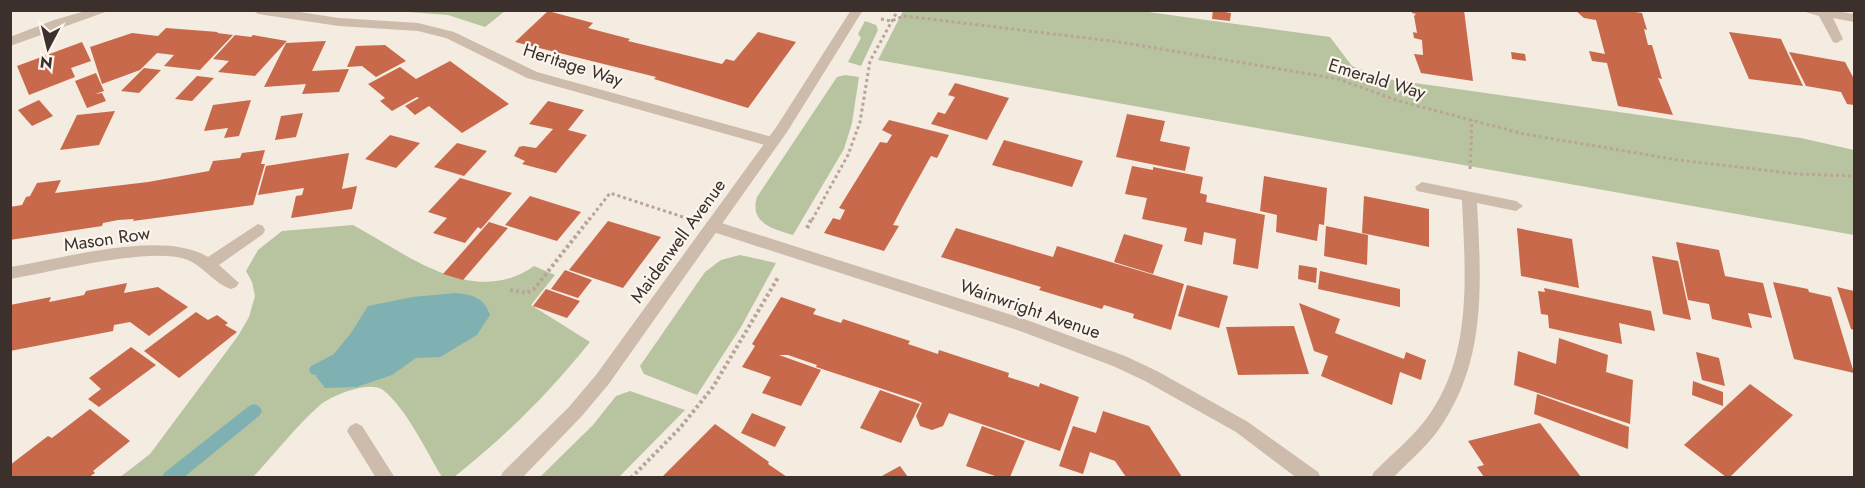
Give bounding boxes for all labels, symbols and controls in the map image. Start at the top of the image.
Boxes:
north arrow [18,18,78,78]
street label: Heritage Way [520,37,626,93]
text: N [39,50,54,75]
street label: Emerald Way [1325,52,1429,106]
street label: Maidenwell Avenue [624,174,732,308]
street label: Mason Row [62,220,153,258]
street label: Wainwright Avenue [956,273,1104,345]

